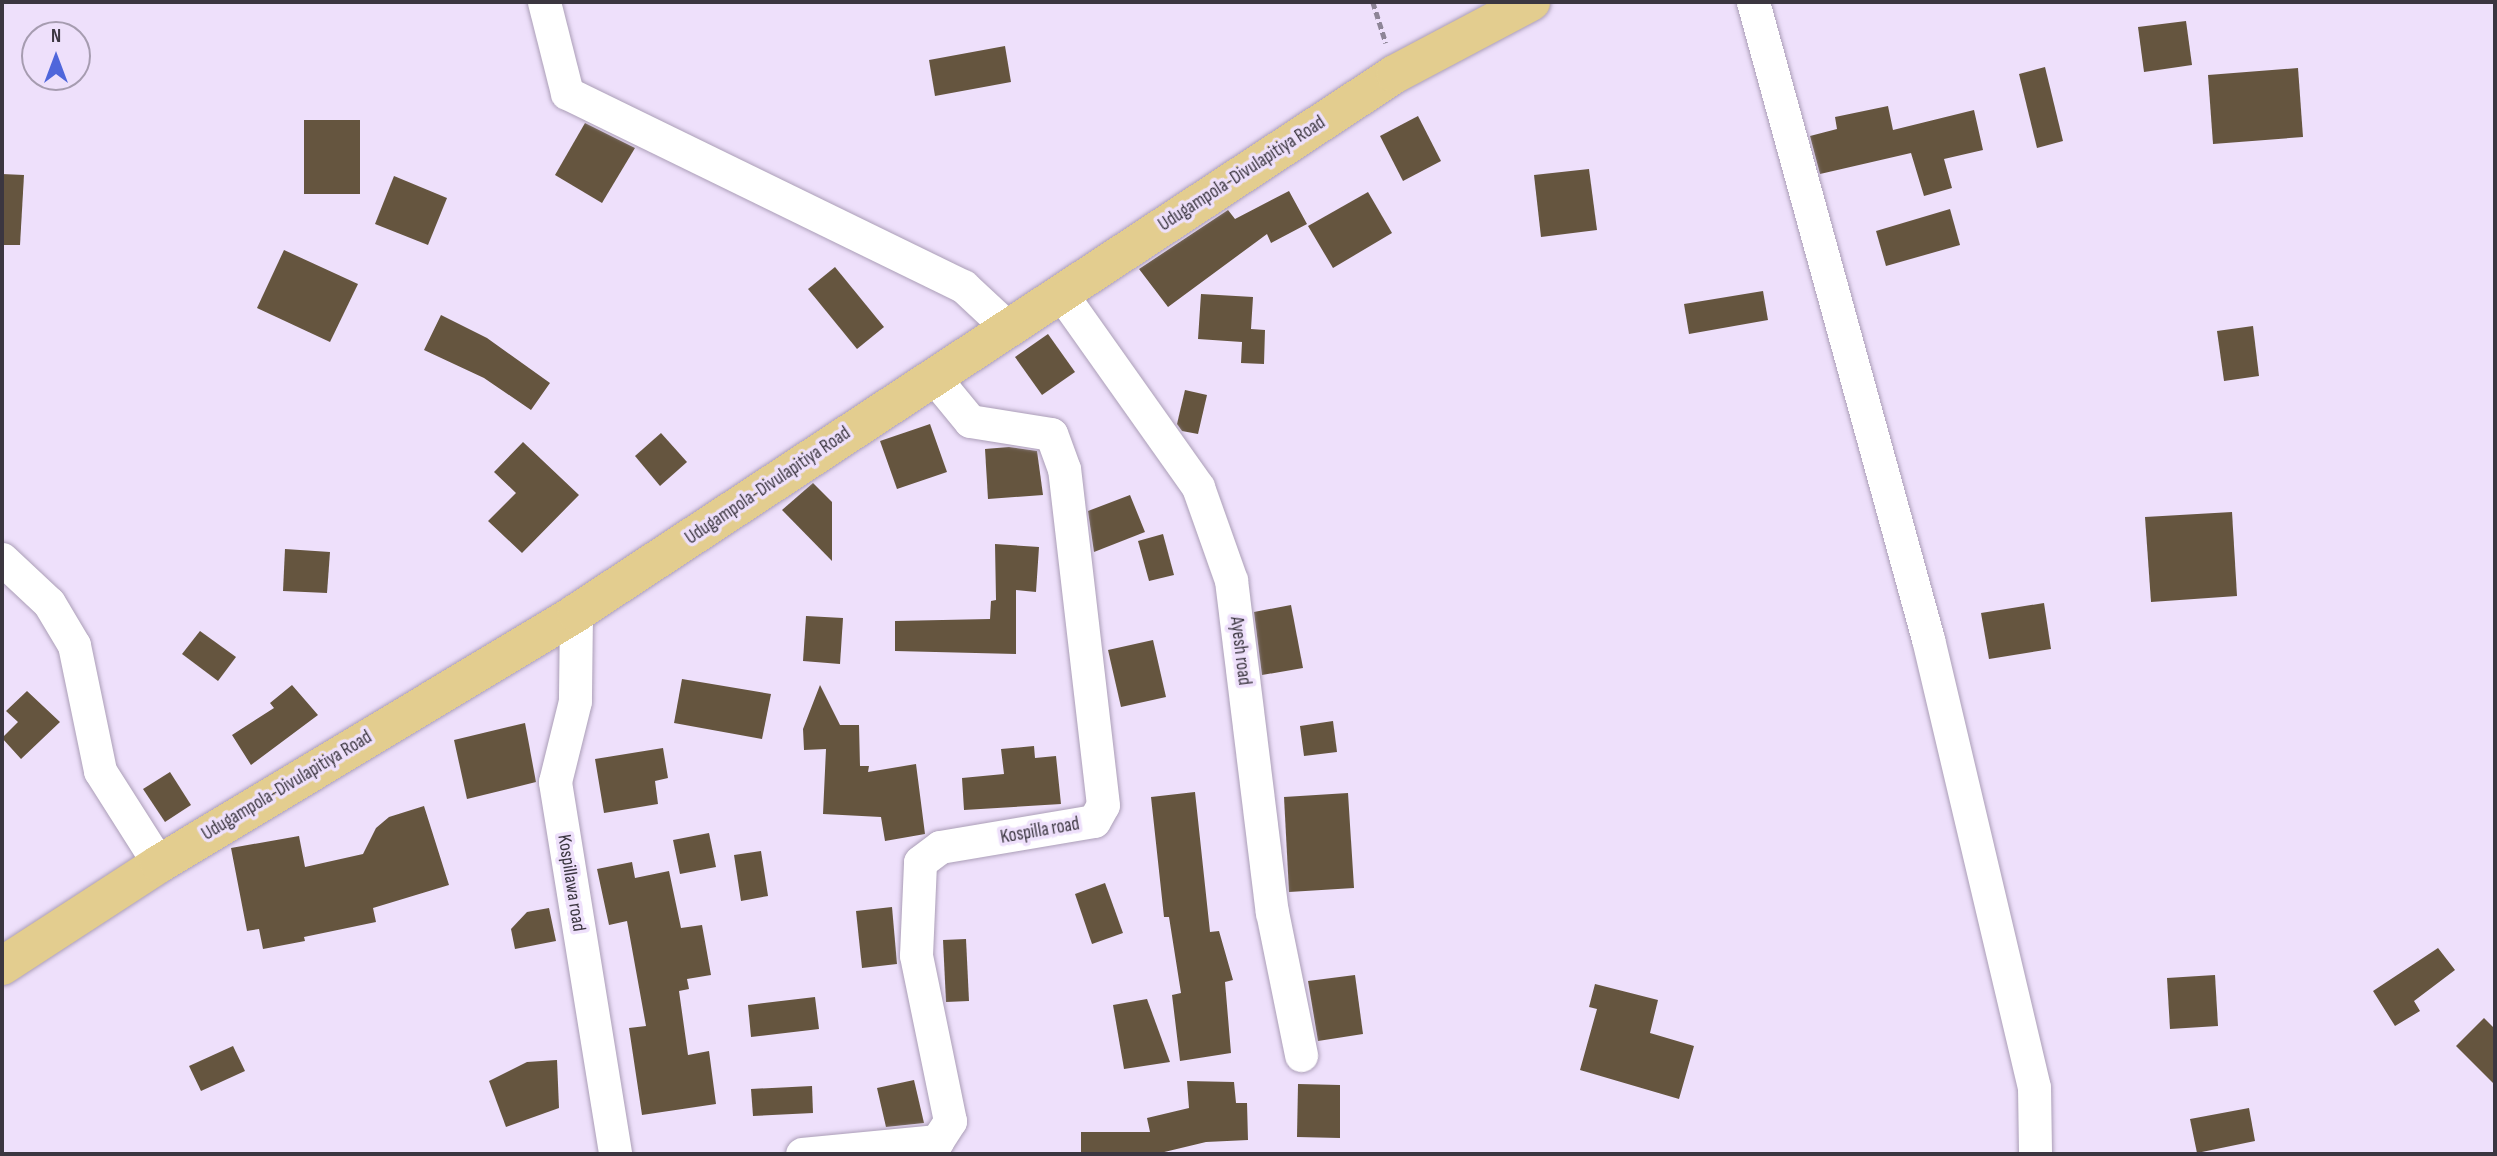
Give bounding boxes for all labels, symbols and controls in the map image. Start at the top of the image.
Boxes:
north arrow [21,21,91,91]
text: N [51,25,61,48]
street label: Udugampola-Divulapitiya Road [1154,111,1330,237]
street label: Udugampola-Divulapitiya Road [681,422,855,550]
street label: Ayesh road [1224,615,1256,687]
street label: Udugampola-Divulapitiya Road [198,726,376,846]
street label: Kospilla road [999,813,1081,849]
street label: Kospillawa road [552,833,590,933]

